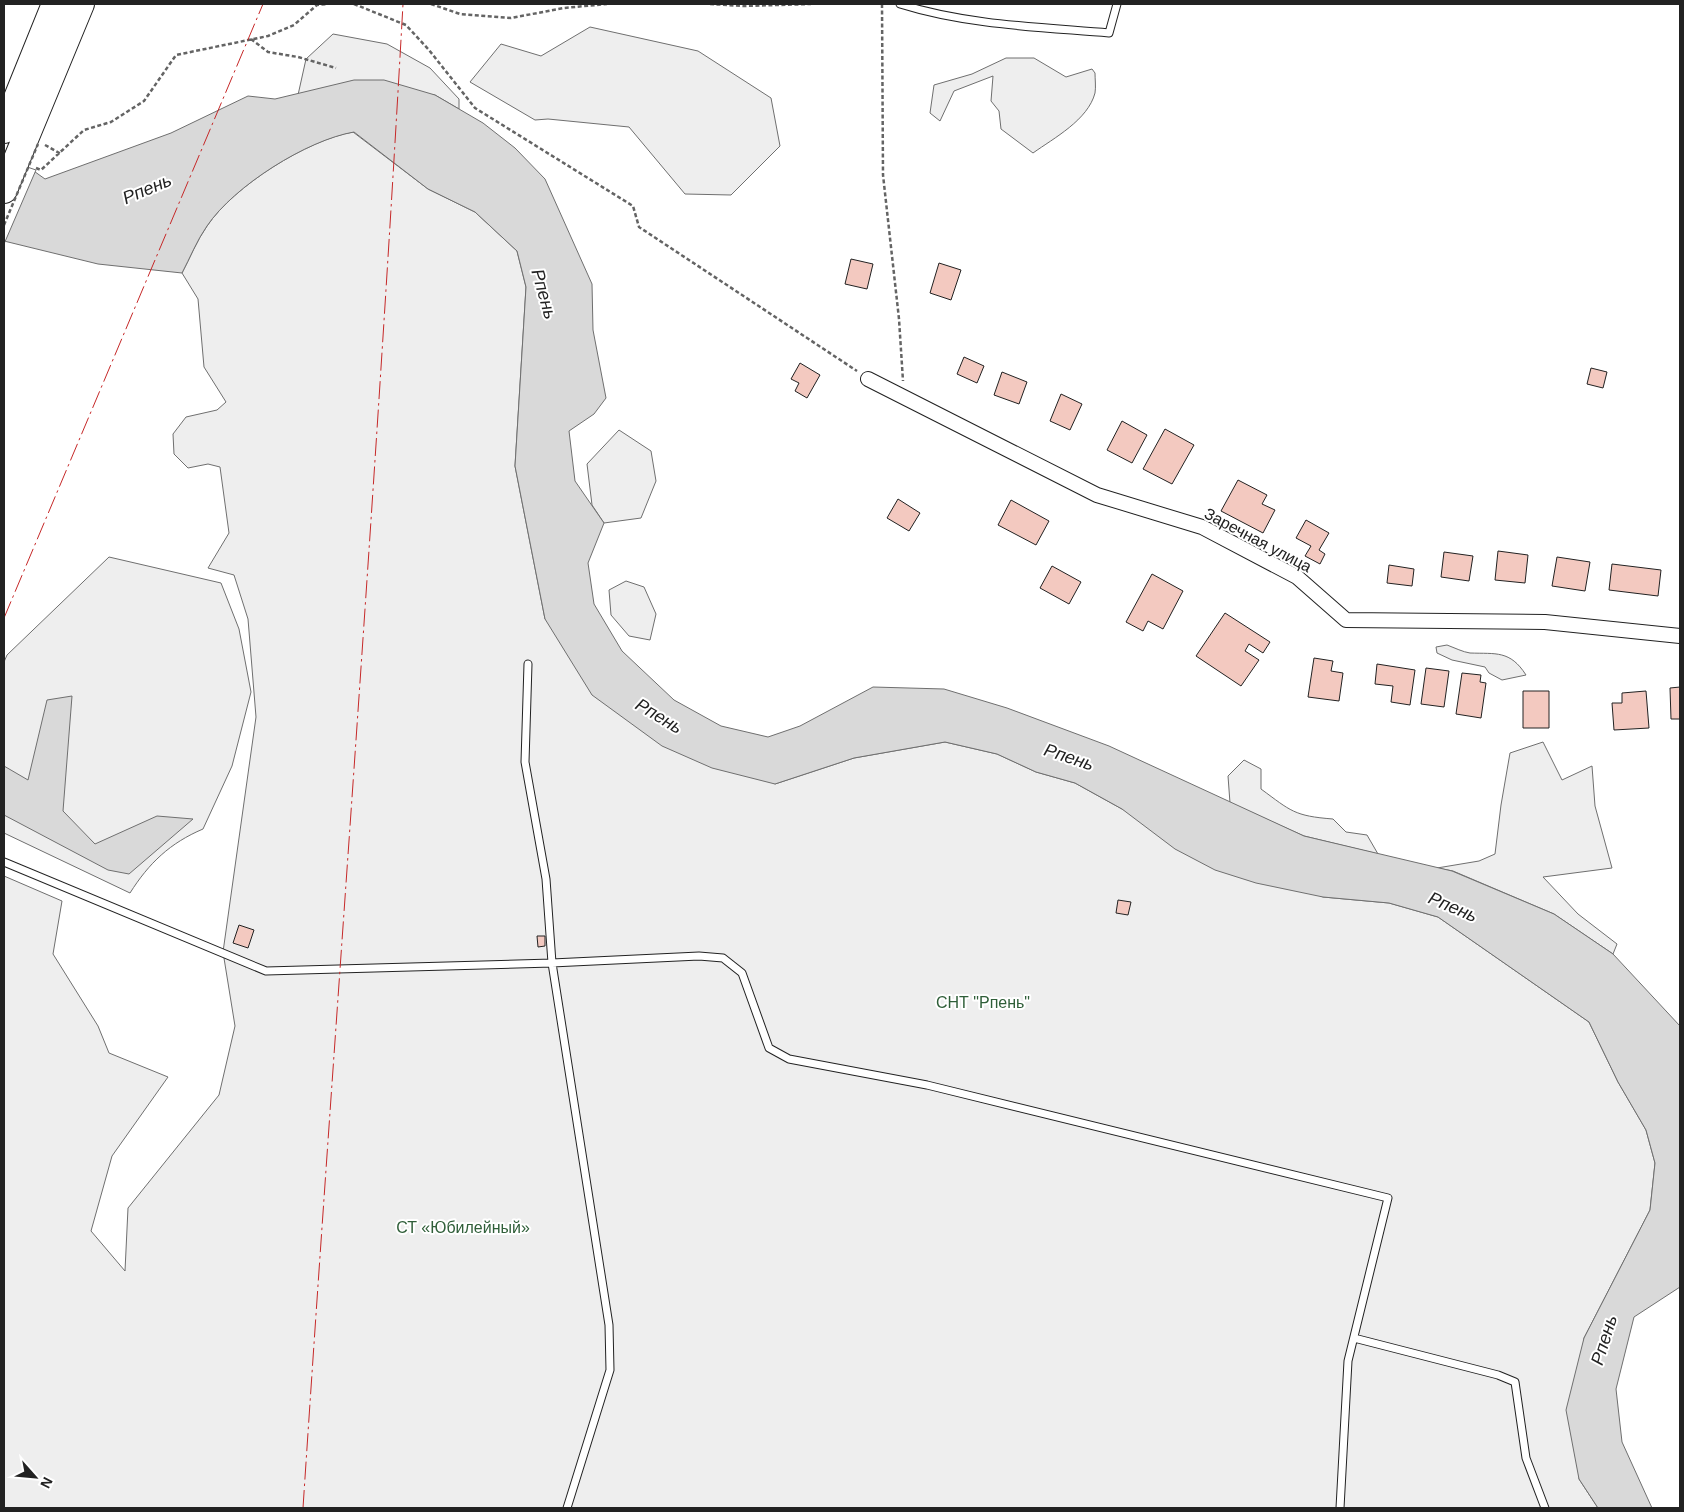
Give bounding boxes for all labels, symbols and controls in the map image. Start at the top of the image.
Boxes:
water label: Рпень [119,170,175,208]
water label: Рпень [527,267,561,321]
street label: Заречная улица [1201,505,1315,575]
water label: Рпень [632,694,686,738]
water label: Рпень [1042,740,1096,774]
water label: Рпень [1425,888,1481,926]
park label: СНТ "Рпень" [936,994,1030,1011]
park label: СТ «Юбилейный» [396,1219,530,1236]
water label: Рпень [1587,1313,1621,1367]
north arrow [10,1452,60,1502]
text: N [37,1475,56,1491]

